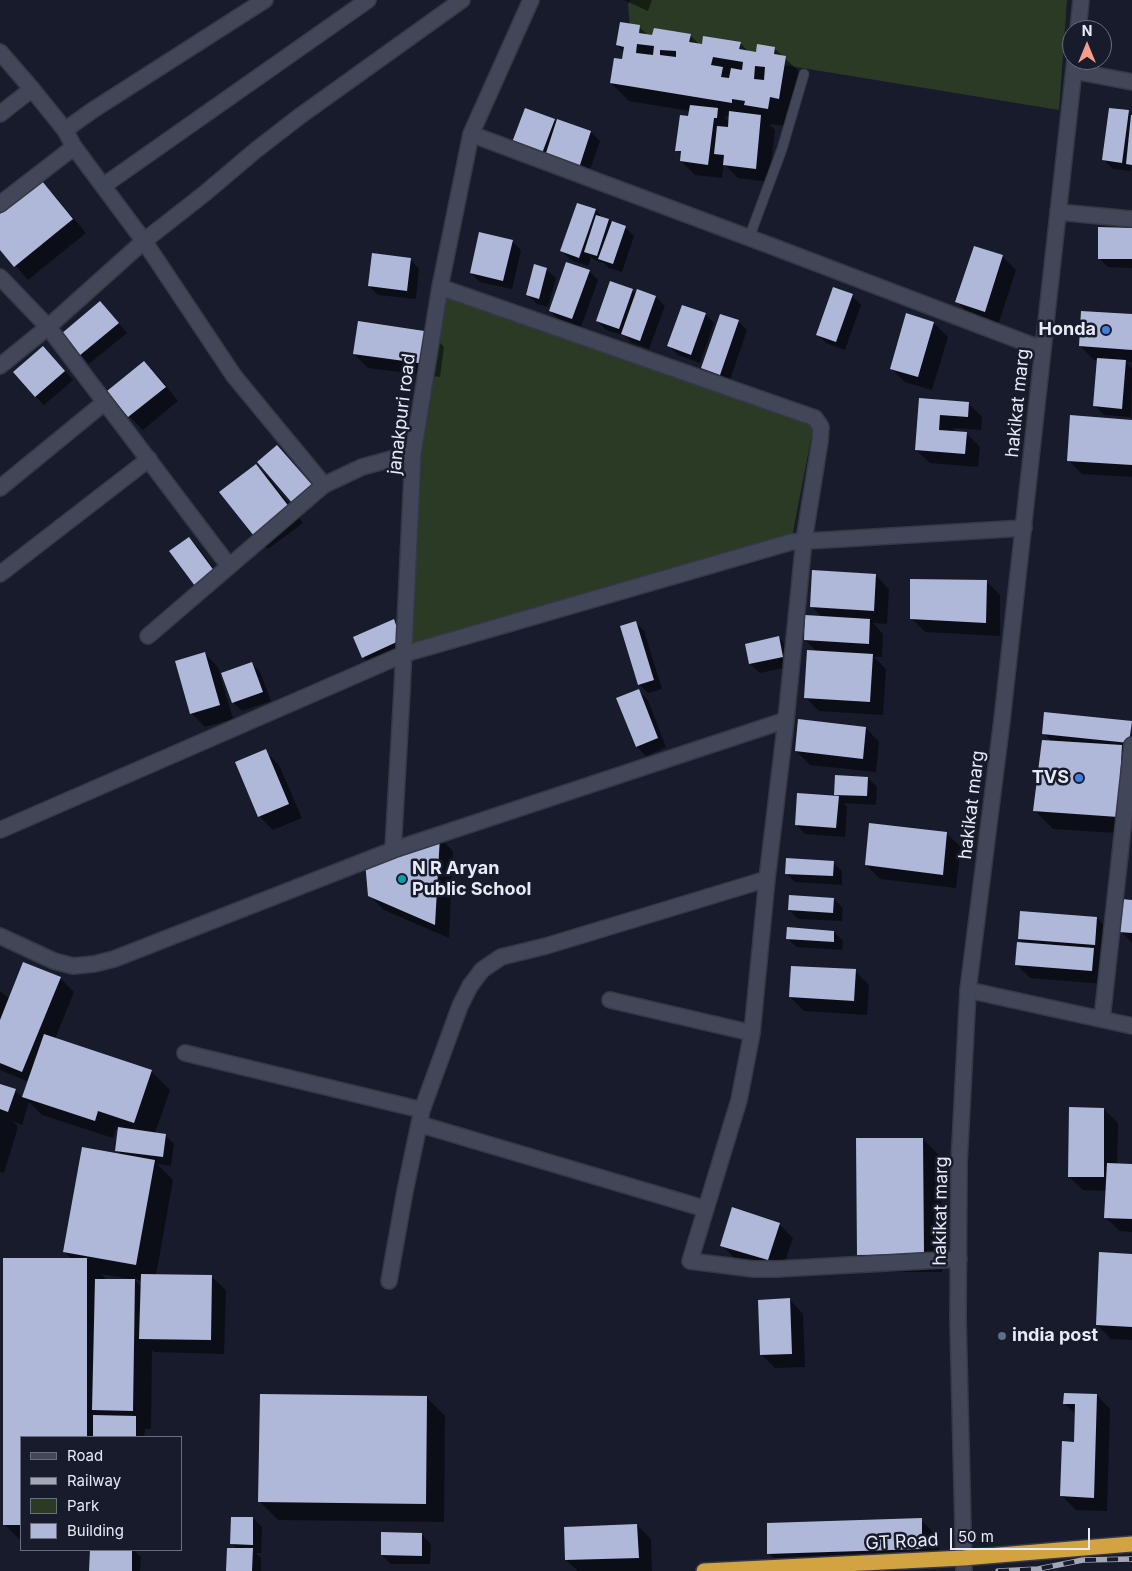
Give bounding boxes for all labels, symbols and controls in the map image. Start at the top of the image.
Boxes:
north arrow [1062,20,1112,70]
text: N [1082,22,1092,39]
place label: Honda [1039,319,1096,341]
marker: Honda [1100,324,1112,336]
street label: hakikat marg [1002,348,1034,458]
street label: janakpuri road [384,352,420,476]
street label: hakikat marg [955,749,989,861]
place label: TVS [1032,767,1069,789]
marker: TVS [1073,772,1085,784]
place label: N R Aryan Public School [412,858,531,901]
marker: N R Aryan Public School [396,873,408,885]
street label: hakikat marg [929,1156,953,1266]
place label: india post [1012,1325,1098,1347]
marker: india post [996,1330,1008,1342]
legend [20,1436,182,1551]
text: Road [67,1446,103,1465]
text: Railway [67,1471,121,1490]
text: Park [67,1496,99,1515]
scale bar [952,1518,1092,1550]
text: Building [67,1521,124,1540]
text: 50 m [958,1527,994,1546]
street label: GT Road [865,1529,939,1555]

